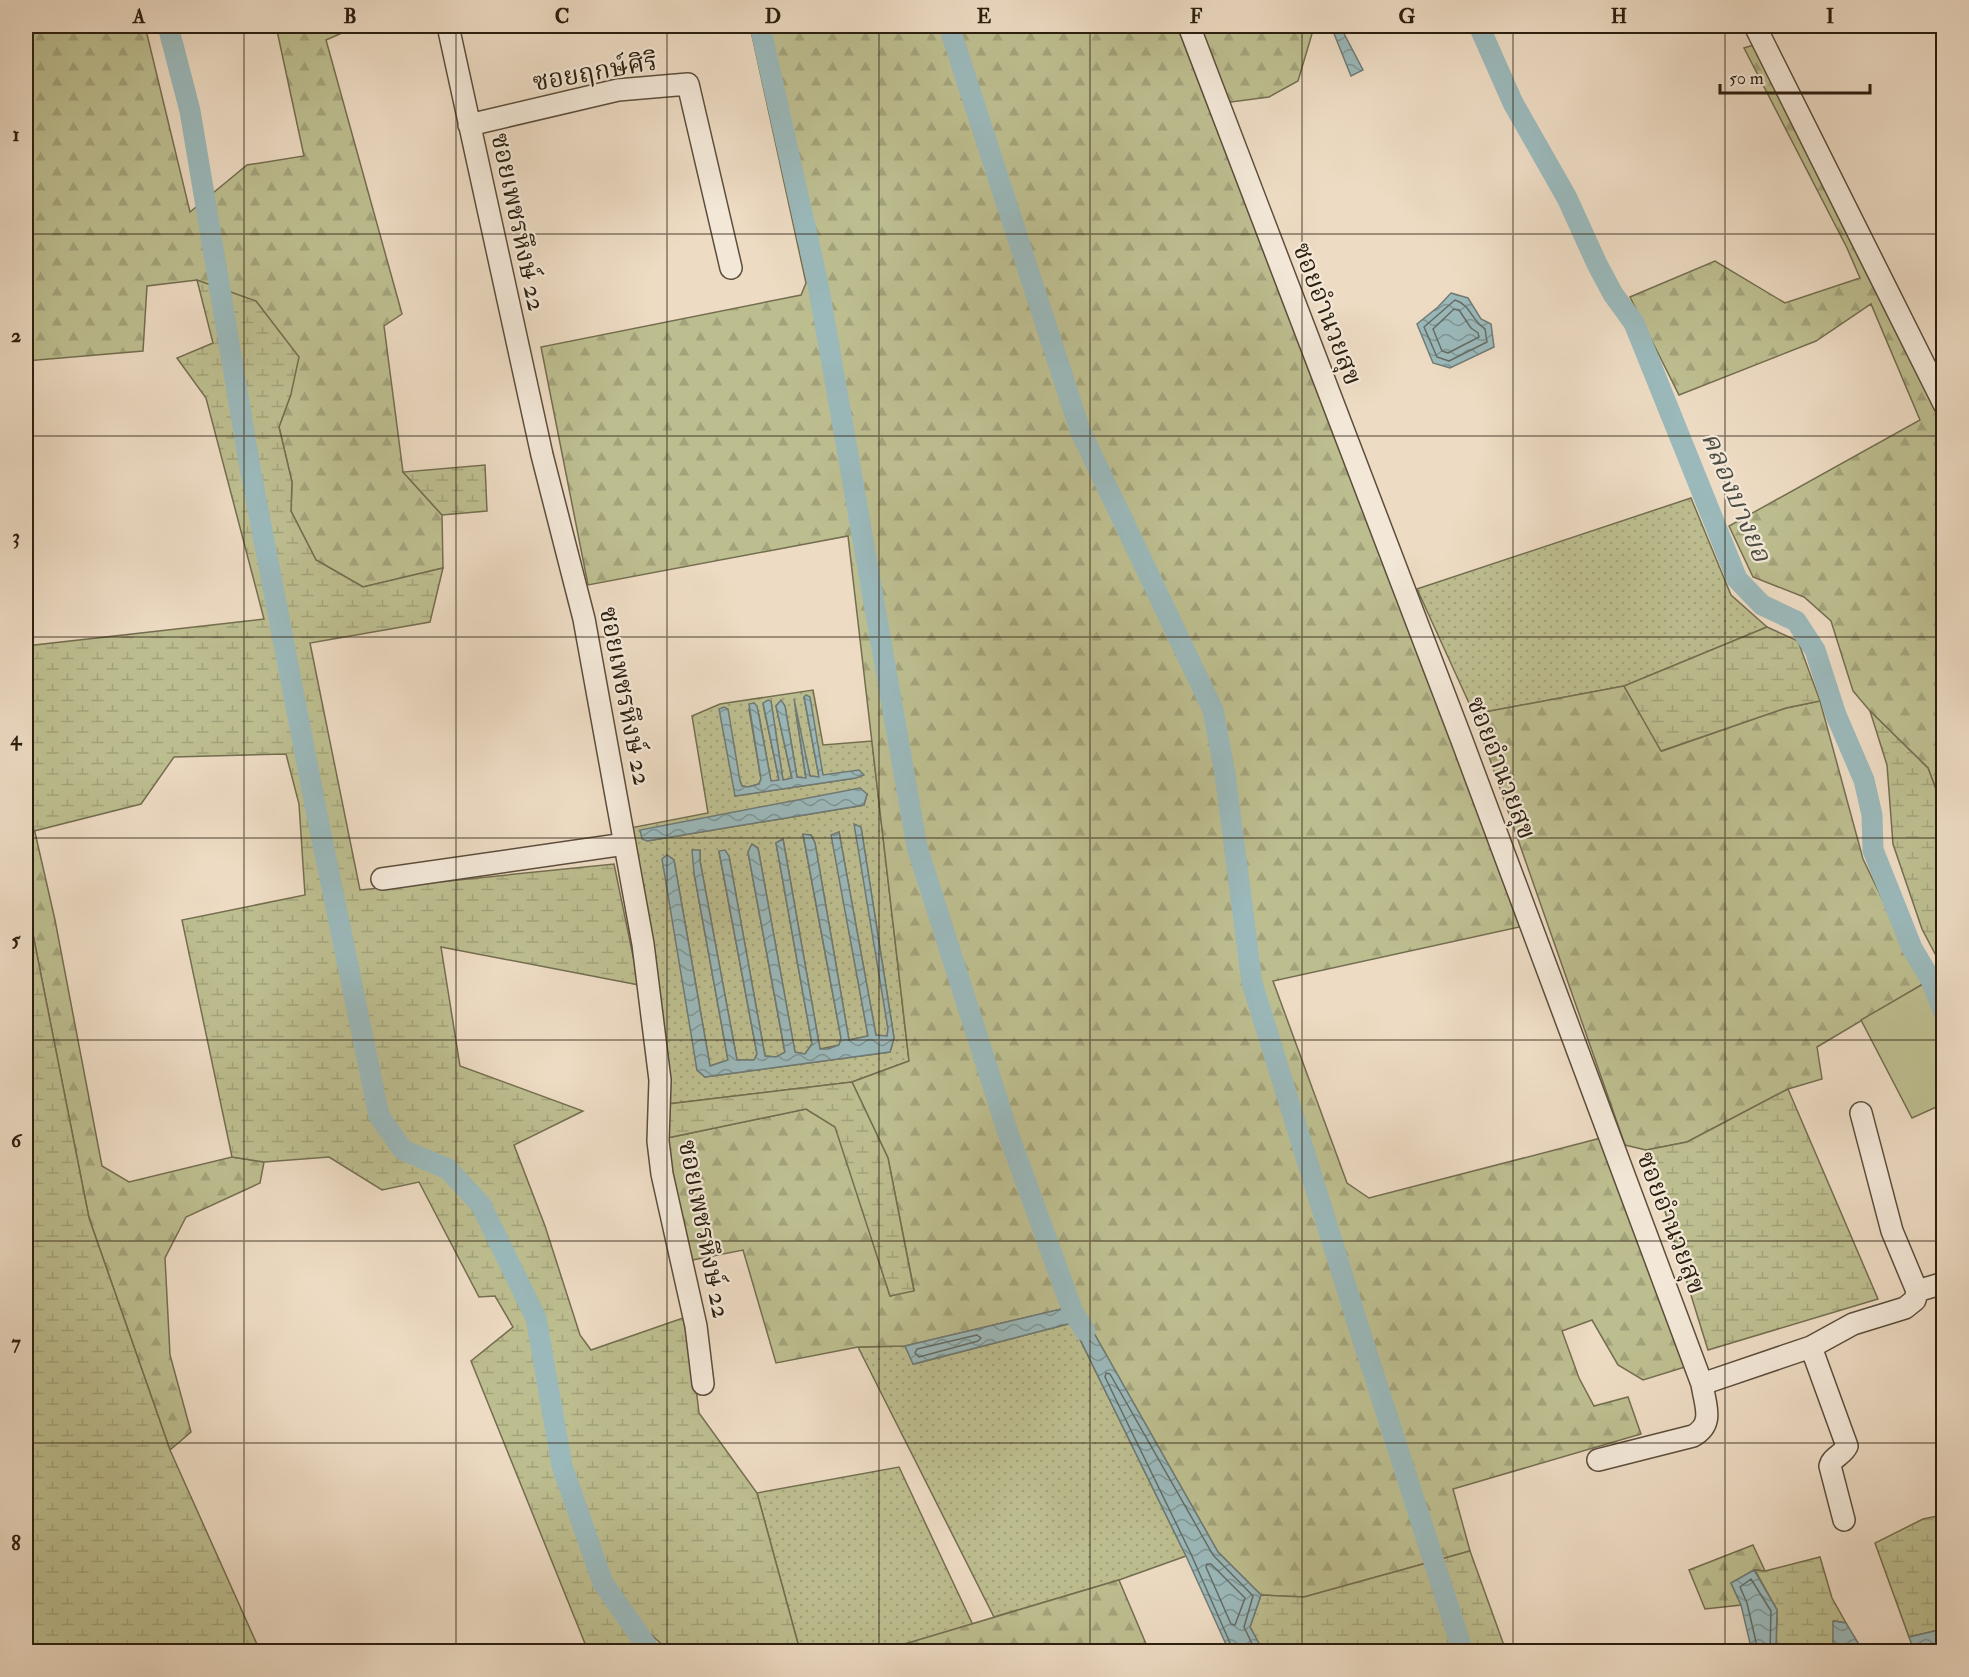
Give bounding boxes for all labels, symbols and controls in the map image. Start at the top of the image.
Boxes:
text: A [132,4,146,29]
text: B [343,4,357,29]
text: C [555,4,569,29]
text: D [765,4,781,29]
text: E [977,4,992,29]
text: F [1190,4,1203,29]
text: G [1399,4,1416,29]
text: H [1611,4,1627,29]
text: I [1826,4,1834,29]
street label: ซอยฤกษ์ศิริ [530,44,660,99]
scale bar [1720,57,1870,95]
text: 50 m [1729,67,1764,90]
text: 1 [12,122,20,147]
street label: ซอยเพชรหึงษ์ 22 [484,130,553,314]
street label: ซอยอำนวยสุข [1284,238,1369,390]
text: 2 [11,323,21,348]
water label: คลองบางยอ [1694,427,1779,568]
text: 3 [12,524,20,549]
street label: ซอยเพชรหึงษ์ 22 [592,604,659,788]
street label: ซอยอำนวยสุข [1458,692,1543,844]
text: 4 [10,726,23,751]
text: 5 [12,927,22,952]
text: 6 [11,1128,23,1153]
street label: ซอยเพชรหึงษ์ 22 [671,1137,738,1321]
street label: ซอยอำนวยสุข [1628,1147,1713,1299]
text: 7 [11,1330,21,1355]
text: 8 [11,1531,21,1556]

